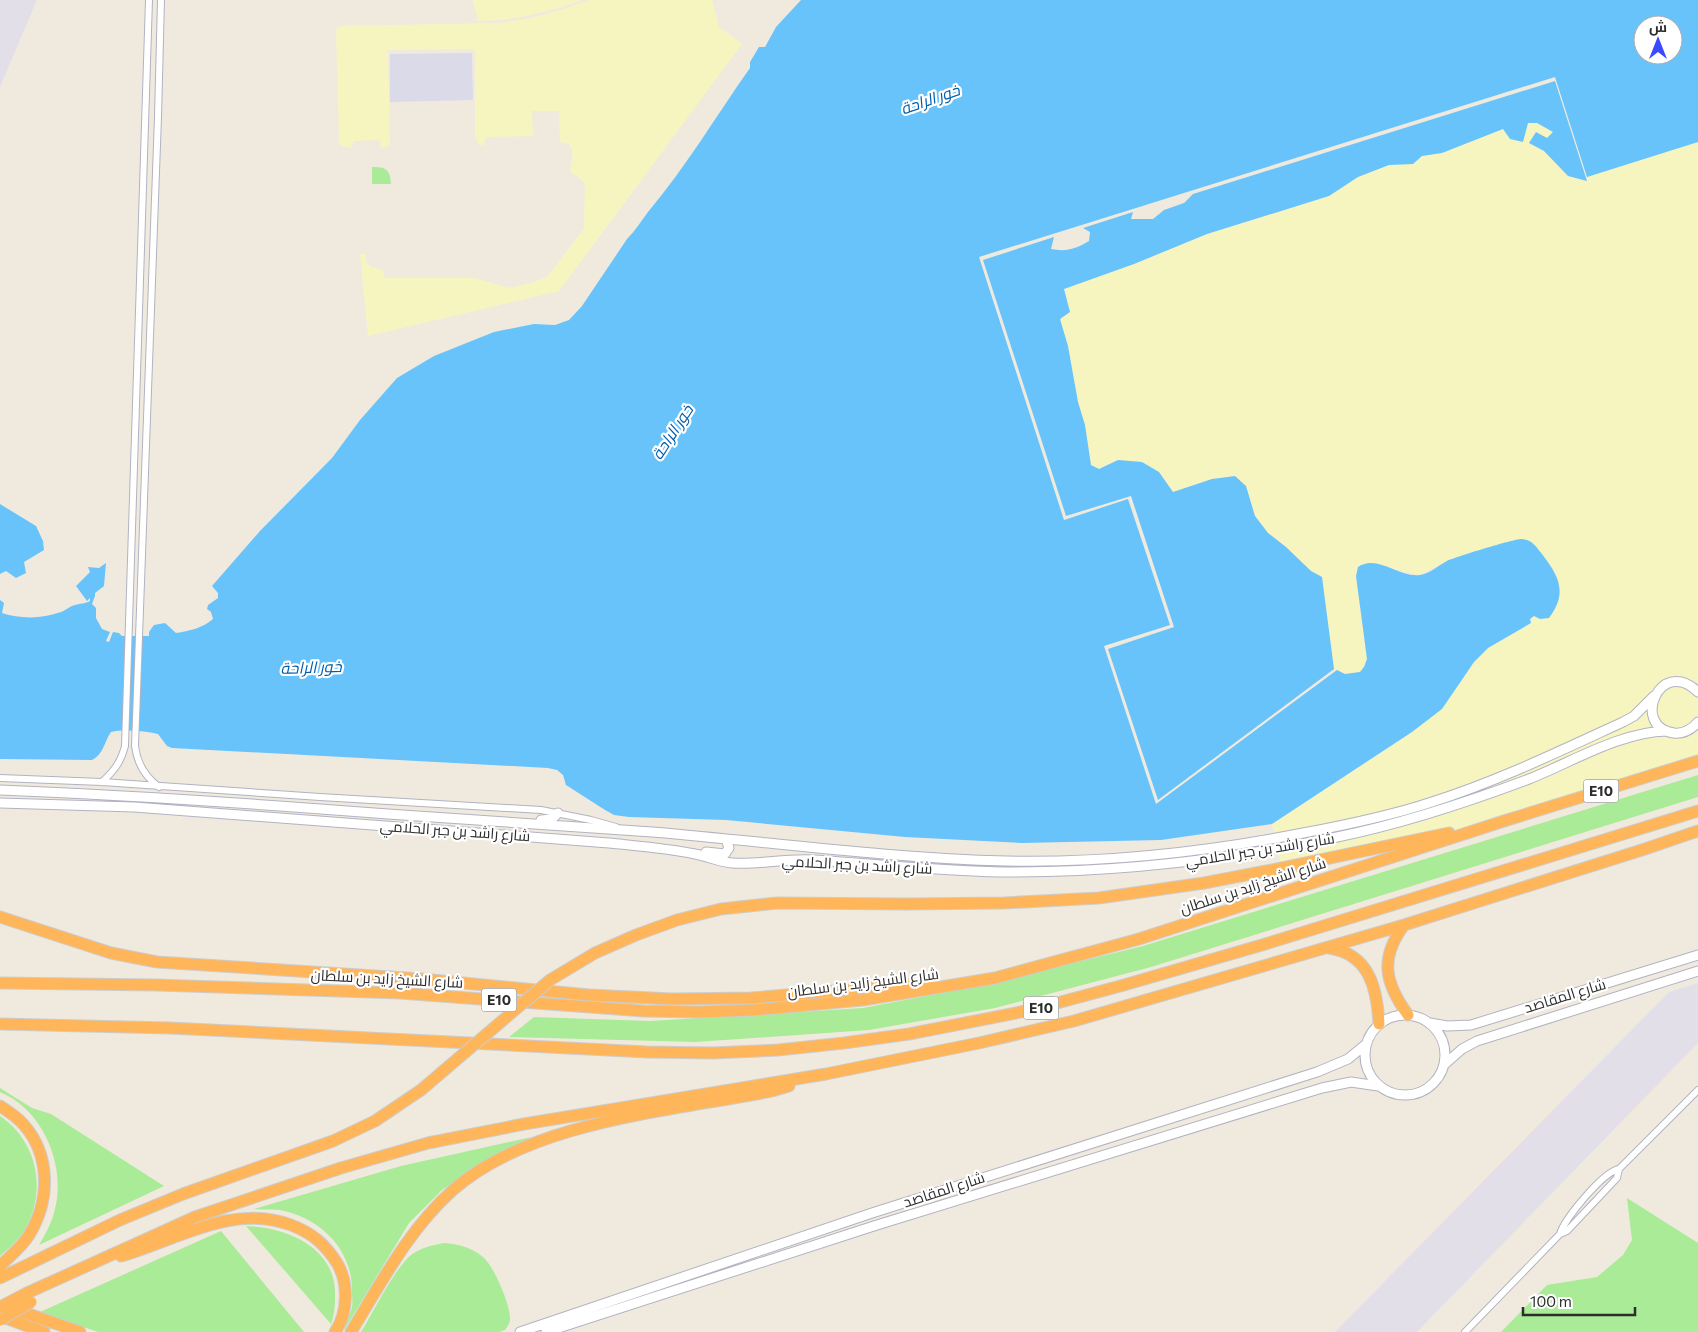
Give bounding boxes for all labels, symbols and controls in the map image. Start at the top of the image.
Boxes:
north arrow [1633,15,1683,65]
text: ش [1649,18,1667,36]
water label: خور الراحة [898,79,963,118]
water label: خور الراحة [647,400,698,463]
water label: خور الراحة [280,656,343,678]
road number: E10 [1584,779,1618,802]
street label: شارع راشد بن جبر الحلامي [379,816,531,848]
street label: شارع راشد بن جبر الحلامي [1184,828,1336,874]
street label: شارع راشد بن جبر الحلامي [781,851,933,881]
street label: شارع الشيخ زايد بن سلطان [1177,853,1329,920]
street label: شارع الشيخ زايد بن سلطان [786,964,940,1003]
street label: شارع الشيخ زايد بن سلطان [310,965,464,994]
street label: شارع المقاصد [1522,974,1609,1019]
road number: E10 [482,988,516,1012]
road number: E10 [1024,996,1058,1020]
street label: شارع المقاصد [901,1167,988,1214]
scale bar [1523,1284,1636,1316]
text: 100 m [1530,1292,1572,1310]

